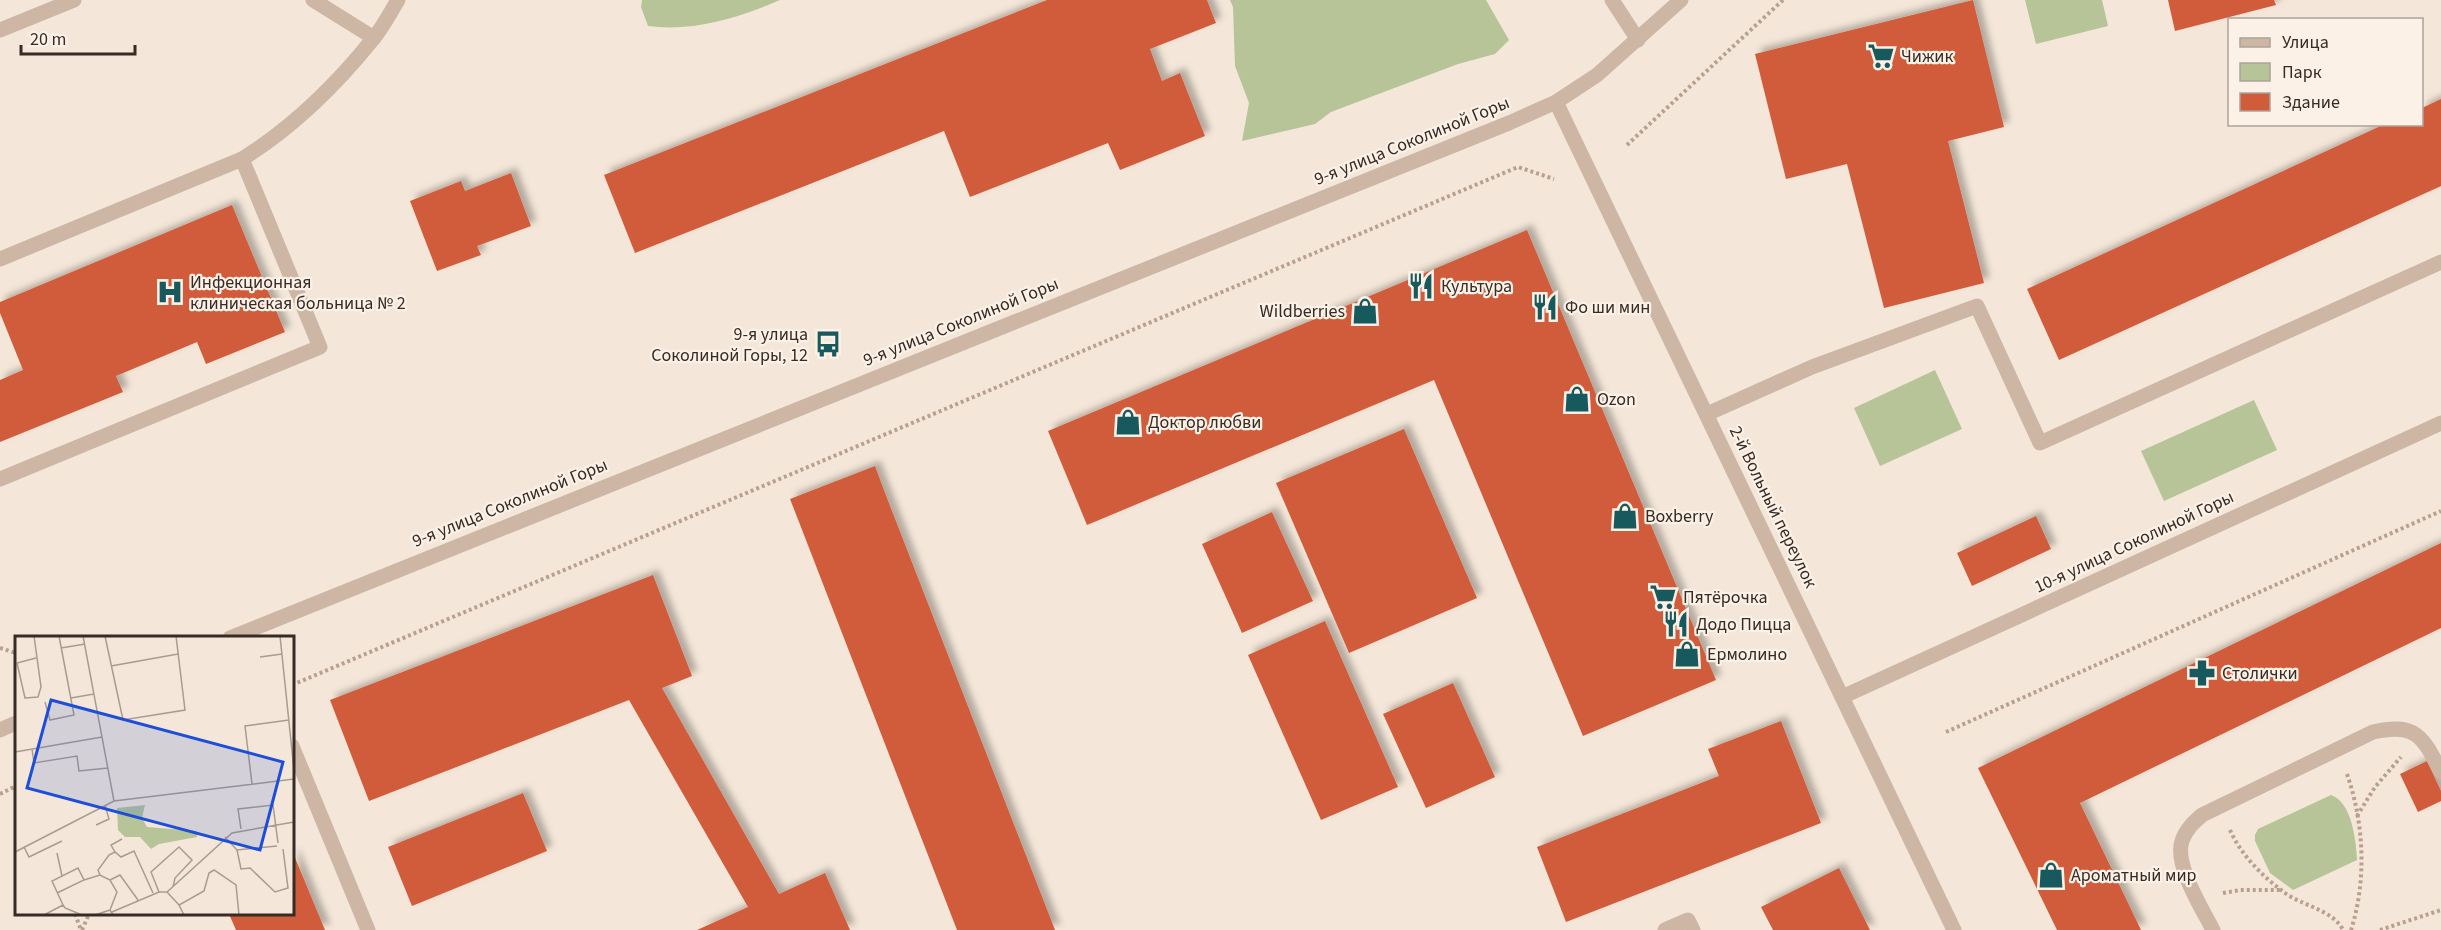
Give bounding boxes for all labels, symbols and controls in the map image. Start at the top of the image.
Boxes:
scale bar [21,18,135,56]
legend [2228,18,2423,126]
text: 20 m [30,27,66,52]
text: Улица [2282,30,2329,55]
supermarket icon: Чижик [1866,41,1896,71]
place label: Чижик [1901,44,1953,69]
text: Парк [2282,60,2322,85]
street label: 9-я улица Соколиной Горы [1311,90,1513,192]
text: Здание [2282,90,2340,115]
place label: Инфекционная клиническая больница № 2 [190,270,406,316]
street label: 9-я улица Соколиной Горы [860,271,1062,373]
restaurant icon: Культура [1406,271,1436,301]
place label: Культура [1441,274,1512,299]
hospital icon: Инфекционная клиническая больница № 2 [155,277,185,307]
restaurant icon: Фо ши мин [1530,292,1560,322]
place label: Фо ши мин [1565,295,1650,320]
shop icon: Wildberries [1350,296,1380,326]
place label: Wildberries [1260,299,1345,324]
place label: 9-я улица Соколиной Горы, 12 [651,322,808,368]
bus stop icon: 9-я улица Соколиной Горы, 12 [813,329,843,359]
shop icon: Ozon [1562,384,1592,414]
place label: Ozon [1597,387,1636,412]
shop icon: Доктор любви [1113,407,1143,437]
place label: Доктор любви [1148,410,1261,435]
street label: 2-й Вольный переулок [1723,422,1823,592]
street label: 9-я улица Соколиной Горы [409,452,611,554]
street label: 10-я улица Соколиной Горы [2030,485,2238,599]
shop icon: Boxberry [1610,501,1640,531]
place label: Boxberry [1645,504,1714,529]
supermarket icon: Пятёрочка [1648,582,1678,612]
place label: Пятёрочка [1683,585,1768,610]
restaurant icon: Додо Пицца [1661,609,1691,639]
place label: Додо Пицца [1696,612,1791,637]
inset map [15,636,294,915]
shop icon: Ермолино [1672,639,1702,669]
place label: Ермолино [1707,642,1787,667]
pharmacy icon: Столички [2187,658,2217,688]
place label: Столички [2222,661,2298,686]
shop icon: Ароматный мир [2036,860,2066,890]
place label: Ароматный мир [2071,863,2197,888]

